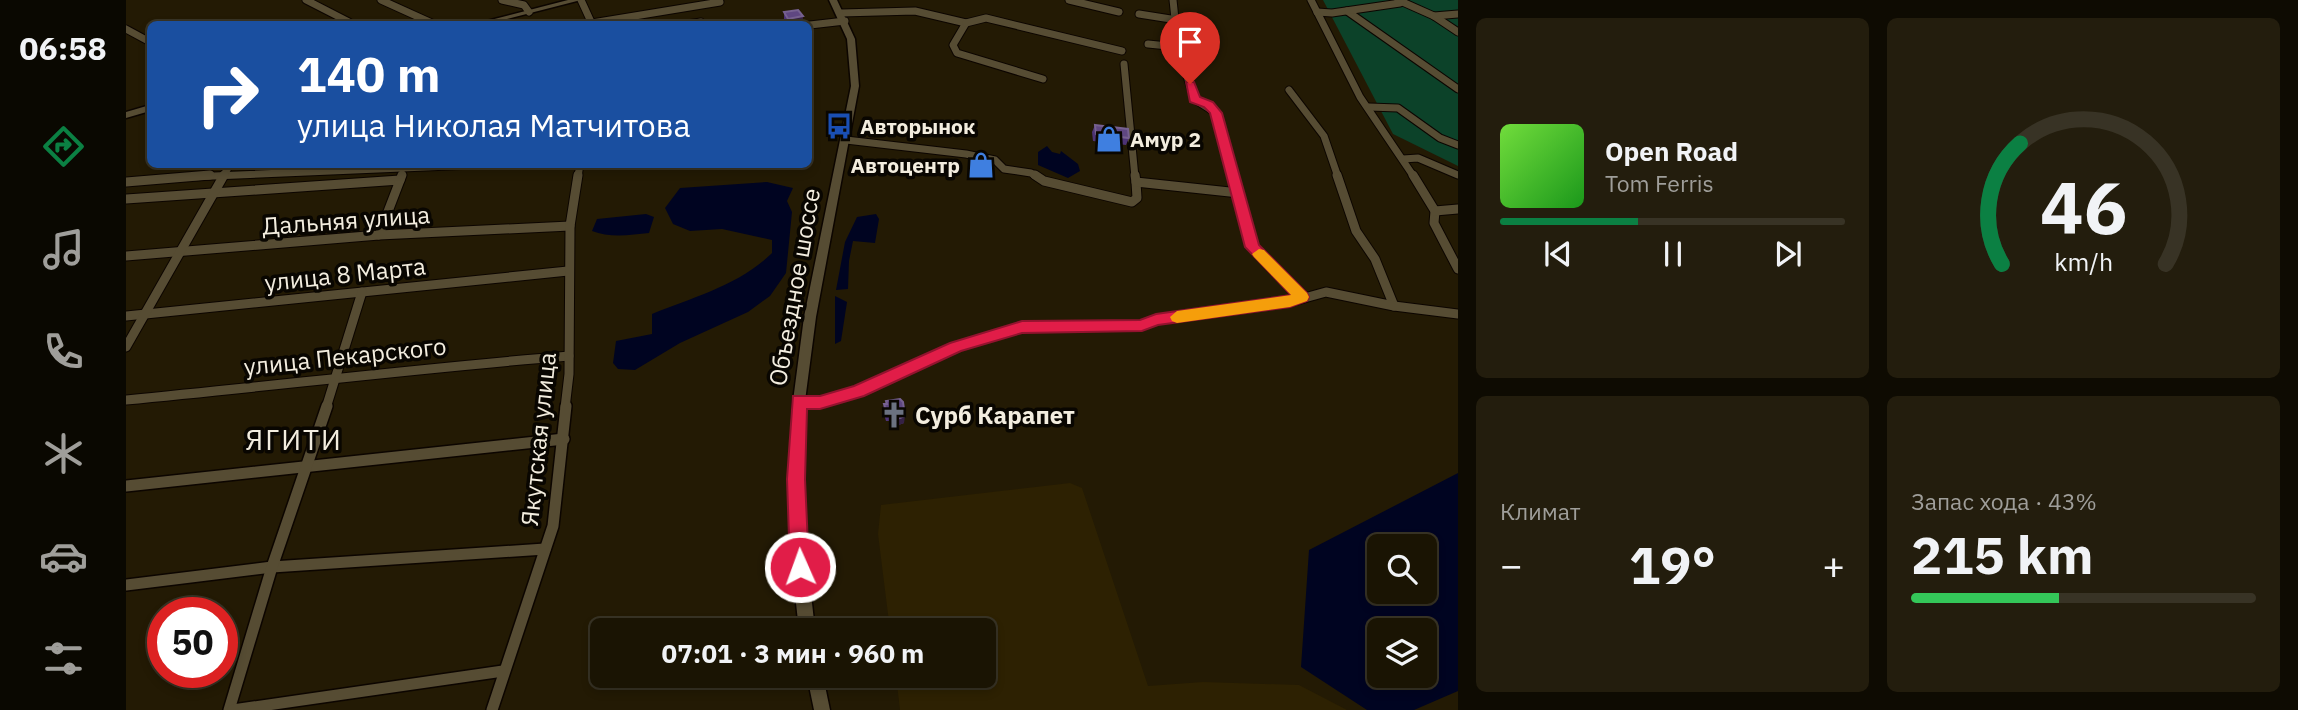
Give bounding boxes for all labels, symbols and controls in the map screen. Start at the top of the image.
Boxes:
pin [1160,12.0,1220,84]
icon: arrive [1171,23,1209,61]
text: 06:58 [19,27,107,69]
text: 140 m [297,42,441,105]
icon: right [182,49,273,140]
text: улица Николая Матчитова [297,104,691,146]
bus stop icon: Авторынок [824,111,854,141]
place label: Авторынок [860,112,975,140]
icon: directions [39,122,88,171]
shop icon: Амур 2 [1094,124,1124,154]
place label: Амур 2 [1130,125,1201,153]
text: Open Road [1605,134,1738,168]
shop icon: Автоцентр [966,150,996,180]
place label: Автоцентр [851,151,960,179]
text: 46 [2040,160,2127,255]
text: Tom Ferris [1605,168,1714,198]
street label: Объездное шоссе [761,186,827,388]
street label: Дальняя улица [261,198,431,242]
icon: music [39,225,88,274]
icon: previous [1539,235,1577,273]
icon: pause [1654,235,1692,273]
icon: next [1769,235,1807,273]
text: km/h [2054,245,2113,278]
street label: улица 8 Марта [263,250,427,298]
icon: phone [39,327,88,376]
street label: улица Пекарского [242,329,448,383]
street label: Якутская улица [513,350,563,527]
place label: Сурб Карапет [915,399,1075,431]
church icon: Сурб Карапет [879,400,909,430]
district label: ЯГИТИ [245,421,343,458]
icon: climate [39,429,88,478]
text: Запас хода · 43% [1911,486,2097,516]
text: Климат [1500,496,1581,526]
text: 215 km [1911,521,2093,588]
position arrow [763,530,837,604]
text: 19° [1629,531,1716,598]
icon: car [39,532,88,581]
map controls [1367,534,1437,688]
button: search [1367,534,1437,604]
text: − [1500,540,1523,589]
text: + [1822,540,1845,589]
speed limit sign: 50 [147,597,238,688]
button: layers [1367,618,1437,688]
icon: filters [39,634,88,683]
text: 07:01 · 3 мин · 960 m [662,636,924,670]

